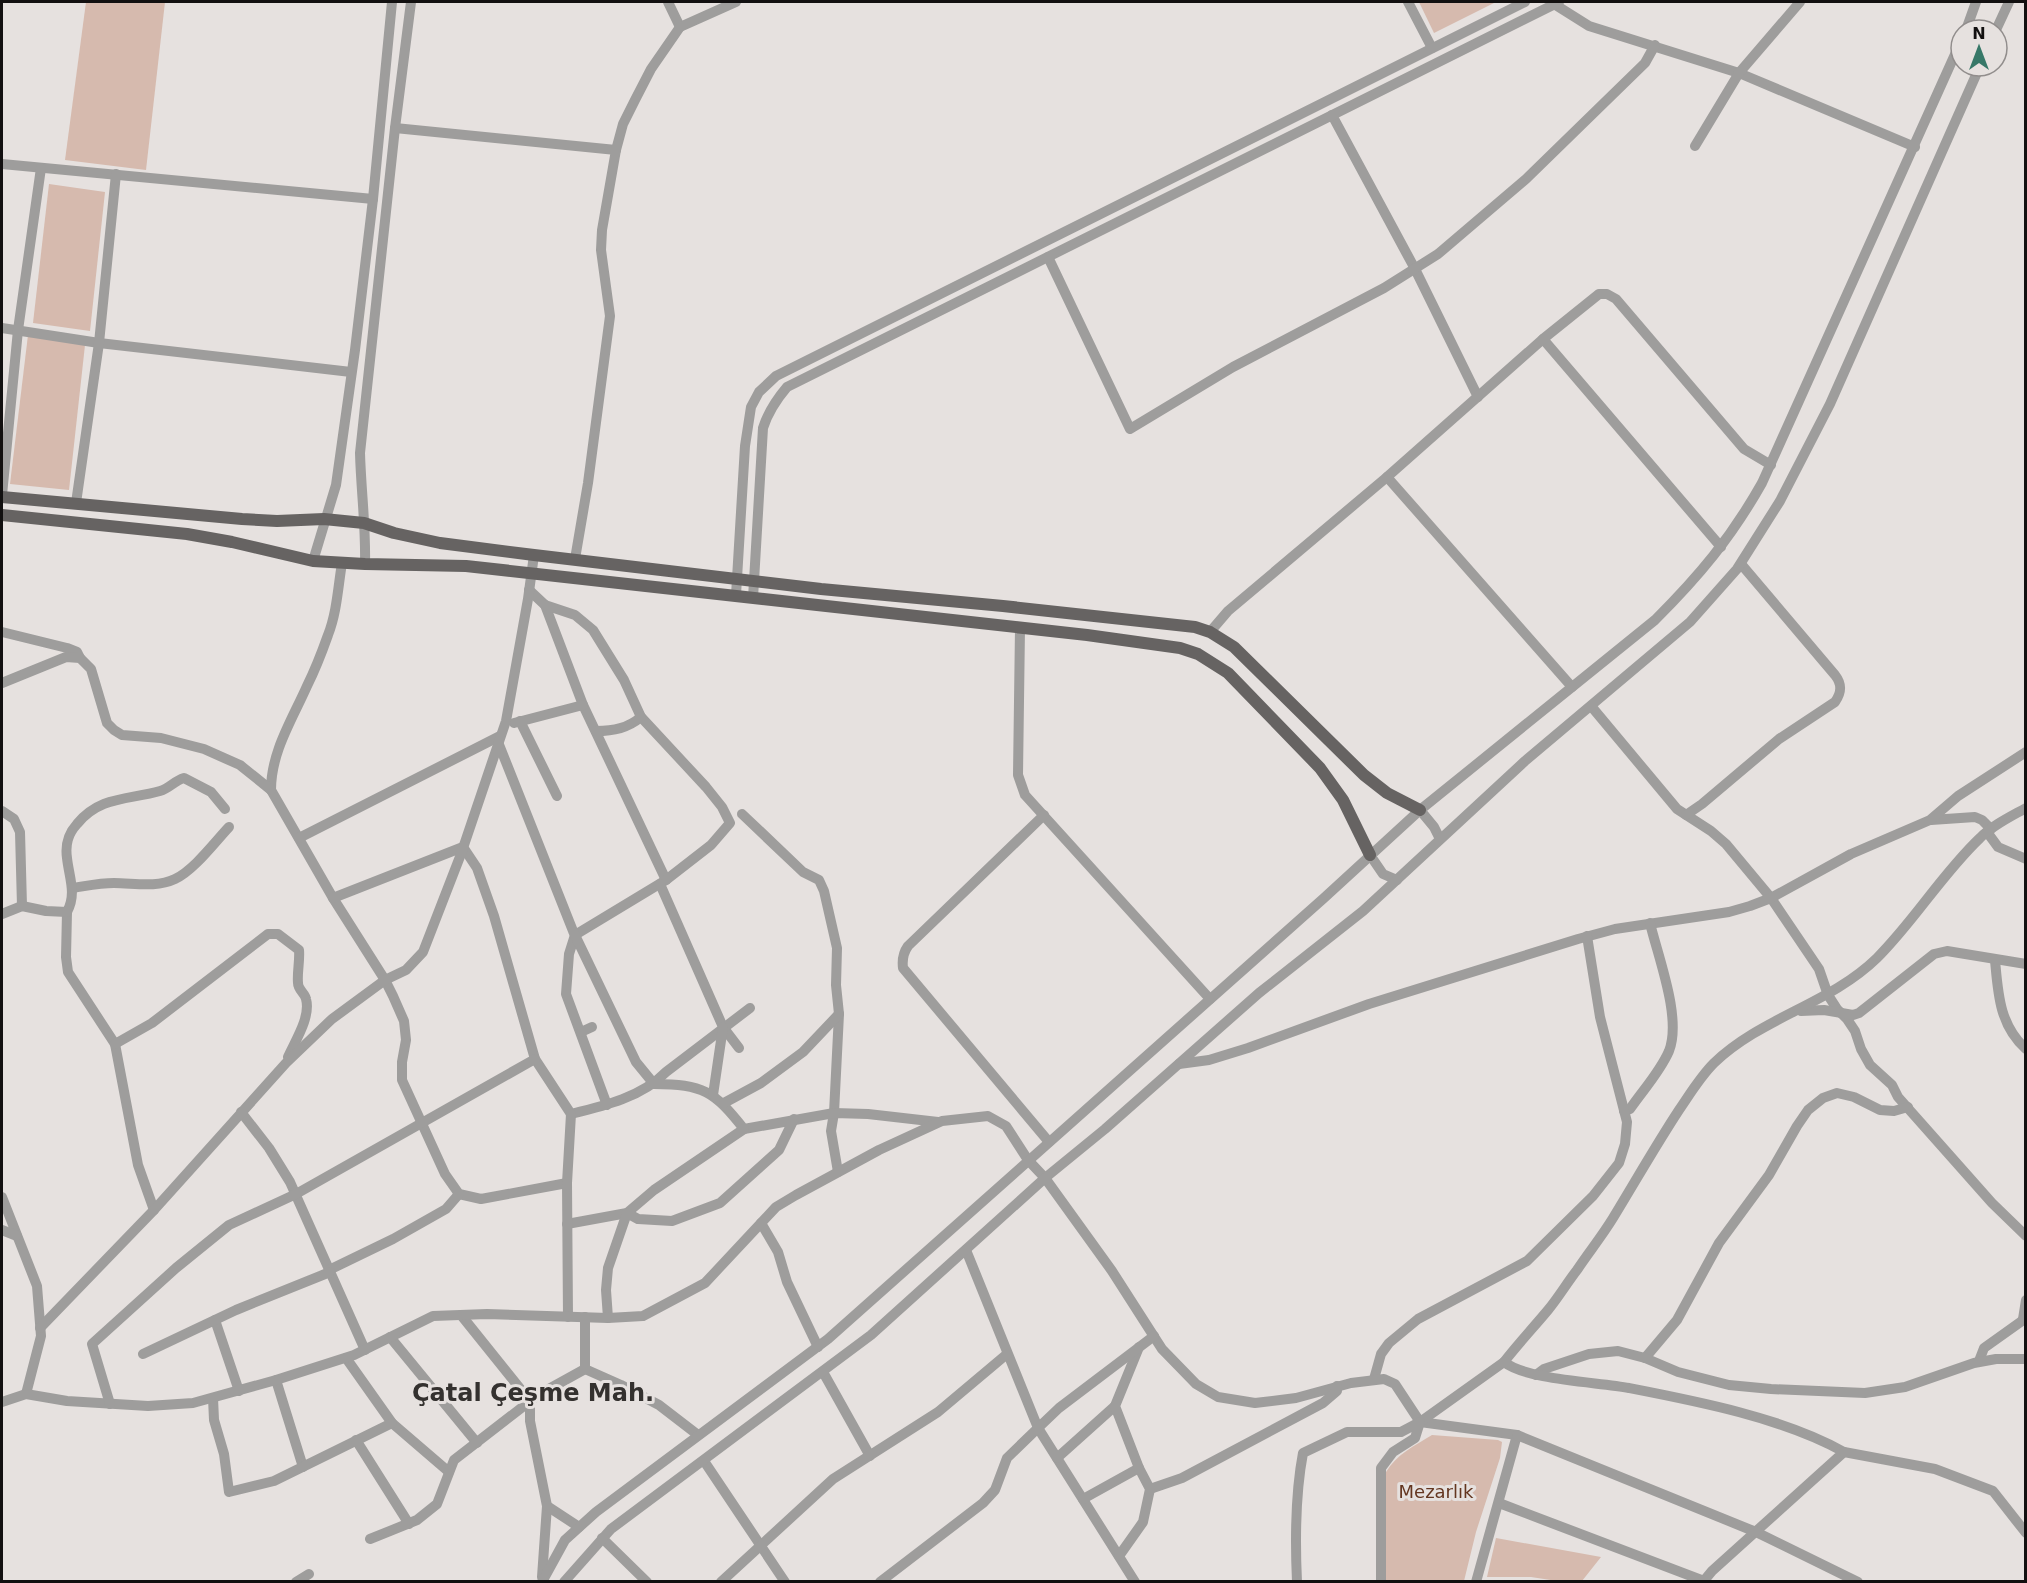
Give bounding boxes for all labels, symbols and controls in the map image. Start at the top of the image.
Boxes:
north arrow [1949,18,2009,78]
text: N [1972,24,1986,43]
district label: Çatal Çeşme Mah. [412,1379,654,1407]
park label: Mezarlık [1399,1481,1474,1502]

